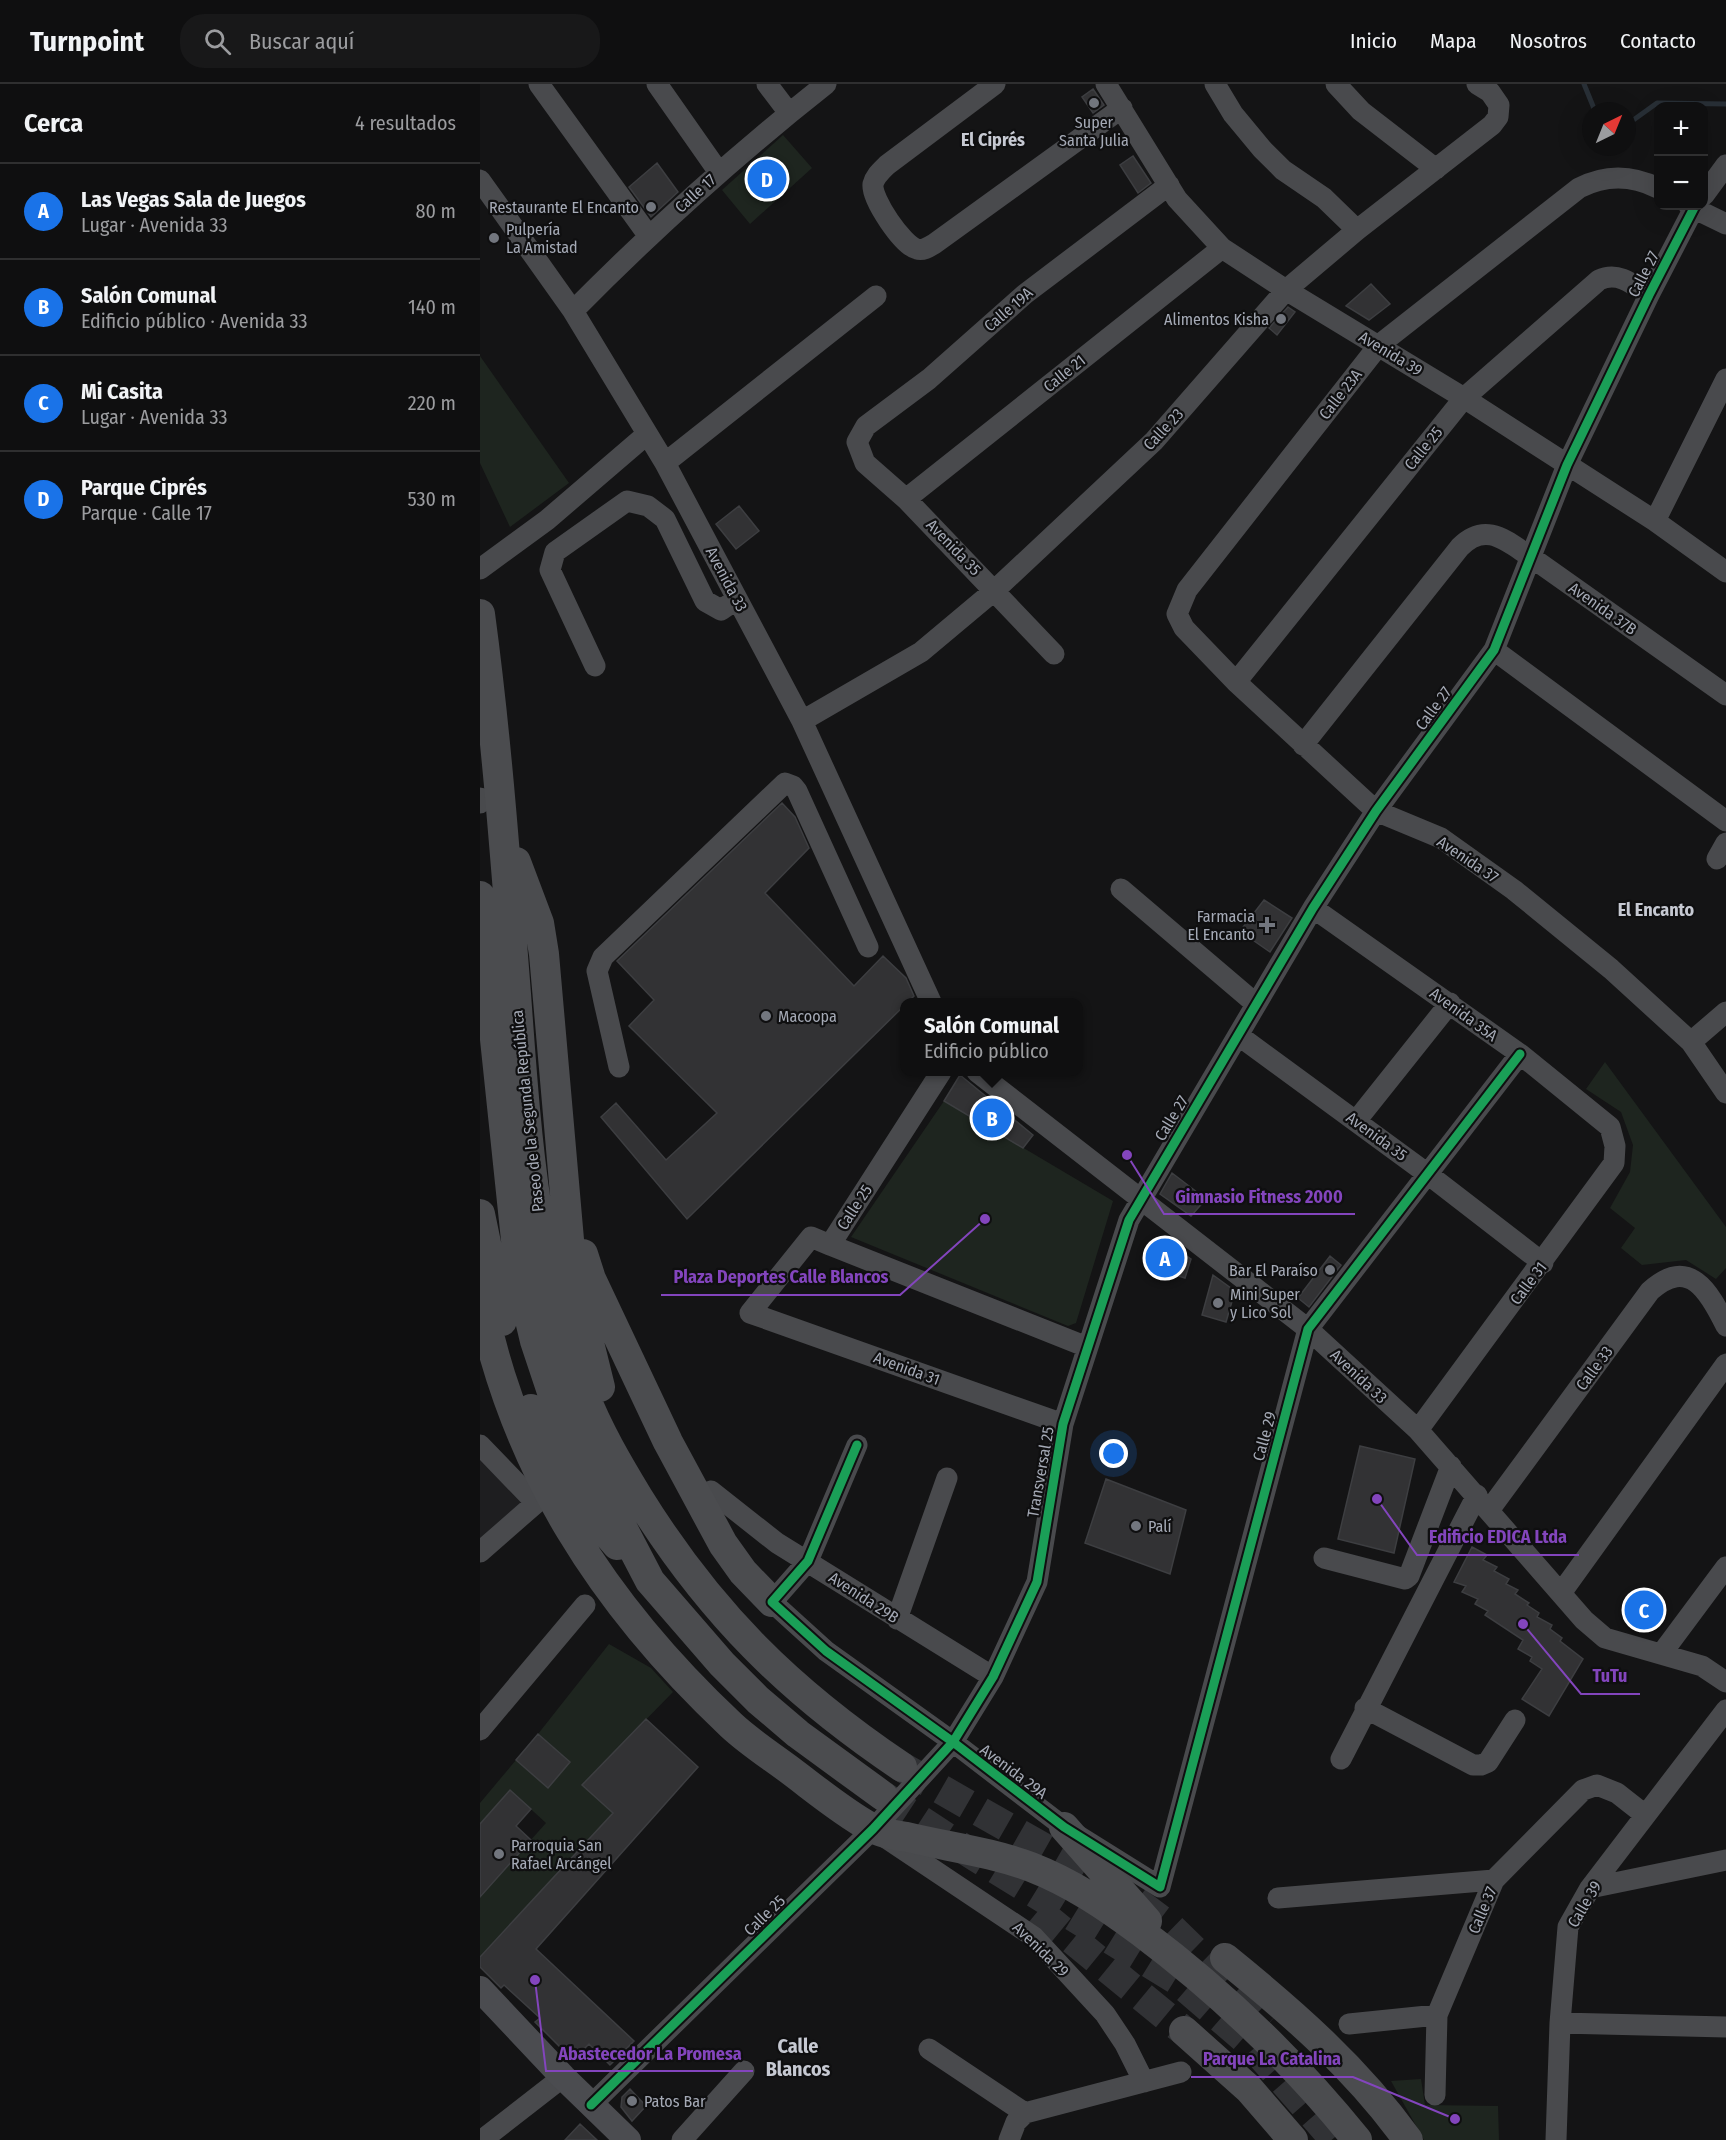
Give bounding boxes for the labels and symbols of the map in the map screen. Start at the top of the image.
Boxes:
marker: Super Santa Julia [1087,96,1101,110]
north arrow [1582,102,1636,156]
place label: Super Santa Julia [1059,113,1129,150]
district label: El Ciprés [961,129,1025,151]
pin: D [748,156,786,202]
street label: Calle 17 [671,170,720,217]
place label: Restaurante El Encanto [489,198,639,217]
marker: Restaurante El Encanto [644,200,658,214]
place label: Pulpería La Amistad [506,220,578,257]
marker: Pulpería La Amistad [487,231,501,245]
street label: Calle 27 [1624,248,1663,300]
street label: Calle 19A [980,283,1037,336]
place label: Alimentos Kisha [1164,310,1269,329]
marker: Alimentos Kisha [1274,312,1288,326]
street label: Avenida 39 [1355,327,1426,380]
street label: Calle 21 [1039,351,1089,396]
street label: Calle 23A [1315,365,1366,423]
street label: Calle 23 [1139,405,1187,454]
street label: Calle 25 [1400,423,1447,474]
street label: Avenida 35 [922,515,985,579]
street label: Avenida 33 [702,544,751,615]
street label: Avenida 37B [1565,578,1640,639]
street label: Calle 27 [1411,682,1456,734]
street label: Avenida 37 [1434,832,1502,887]
district label: El Encanto [1618,899,1695,921]
place label: Farmacia El Encanto [1187,907,1255,944]
marker: Farmacia El Encanto [1260,918,1274,932]
street label: Avenida 35A [1426,984,1502,1046]
place label: Macoopa [778,1007,837,1026]
street label: Paseo de la Segunda República [507,1009,548,1213]
marker: Macoopa [759,1009,773,1023]
street label: Calle 27 [1151,1092,1192,1144]
pin: B [972,1096,1012,1140]
street label: Avenida 35 [1343,1108,1411,1165]
callout: Gimnasio Fitness 2000 [1164,1178,1355,1214]
street label: Calle 25 [833,1181,876,1233]
text: Gimnasio Fitness 2000 [1175,1186,1343,1208]
pin: A [1146,1236,1184,1280]
street label: Calle 31 [1506,1258,1551,1308]
callout: Plaza Deportes Calle Blancos [661,1259,900,1295]
place label: Bar El Paraíso [1229,1261,1318,1280]
marker: Bar El Paraíso [1323,1263,1337,1277]
text: Plaza Deportes Calle Blancos [674,1266,889,1288]
place label: Mini Super y Lico Sol [1230,1285,1300,1322]
marker: Mini Super y Lico Sol [1211,1296,1225,1310]
street label: Calle 33 [1572,1342,1617,1394]
street label: Avenida 33 [1326,1345,1391,1407]
street label: Avenida 31 [871,1348,943,1389]
street label: Calle 29 [1249,1409,1280,1463]
street label: Transversal 25 [1023,1425,1058,1519]
your location [1099,1439,1128,1468]
place label: Palí [1148,1517,1171,1536]
marker: Palí [1129,1519,1143,1533]
callout: Edificio EDICA Ltda [1417,1519,1579,1555]
text: Edificio EDICA Ltda [1429,1526,1567,1548]
street label: Avenida 29B [825,1568,902,1627]
pin: C [1624,1588,1664,1633]
callout: TuTu [1581,1658,1640,1694]
text: TuTu [1593,1665,1627,1687]
street label: Avenida 29A [976,1740,1051,1803]
place label: Parroquia San Rafael Arcángel [511,1836,612,1873]
marker: Parroquia San Rafael Arcángel [492,1847,506,1861]
street label: Calle 39 [1564,1877,1605,1931]
street label: Calle 37 [1464,1883,1501,1937]
street label: Calle 25 [740,1891,789,1940]
street label: Avenida 29 [1009,1918,1073,1981]
district label: Calle Blancos [766,2034,831,2081]
callout: Abastecedor La Promesa [546,2035,753,2071]
callout: Parque La Catalina [1191,2041,1353,2077]
text: Abastecedor La Promesa [557,2043,742,2065]
text: Parque La Catalina [1203,2048,1341,2070]
place label: Patos Bar [644,2092,706,2111]
marker: Patos Bar [625,2094,639,2108]

